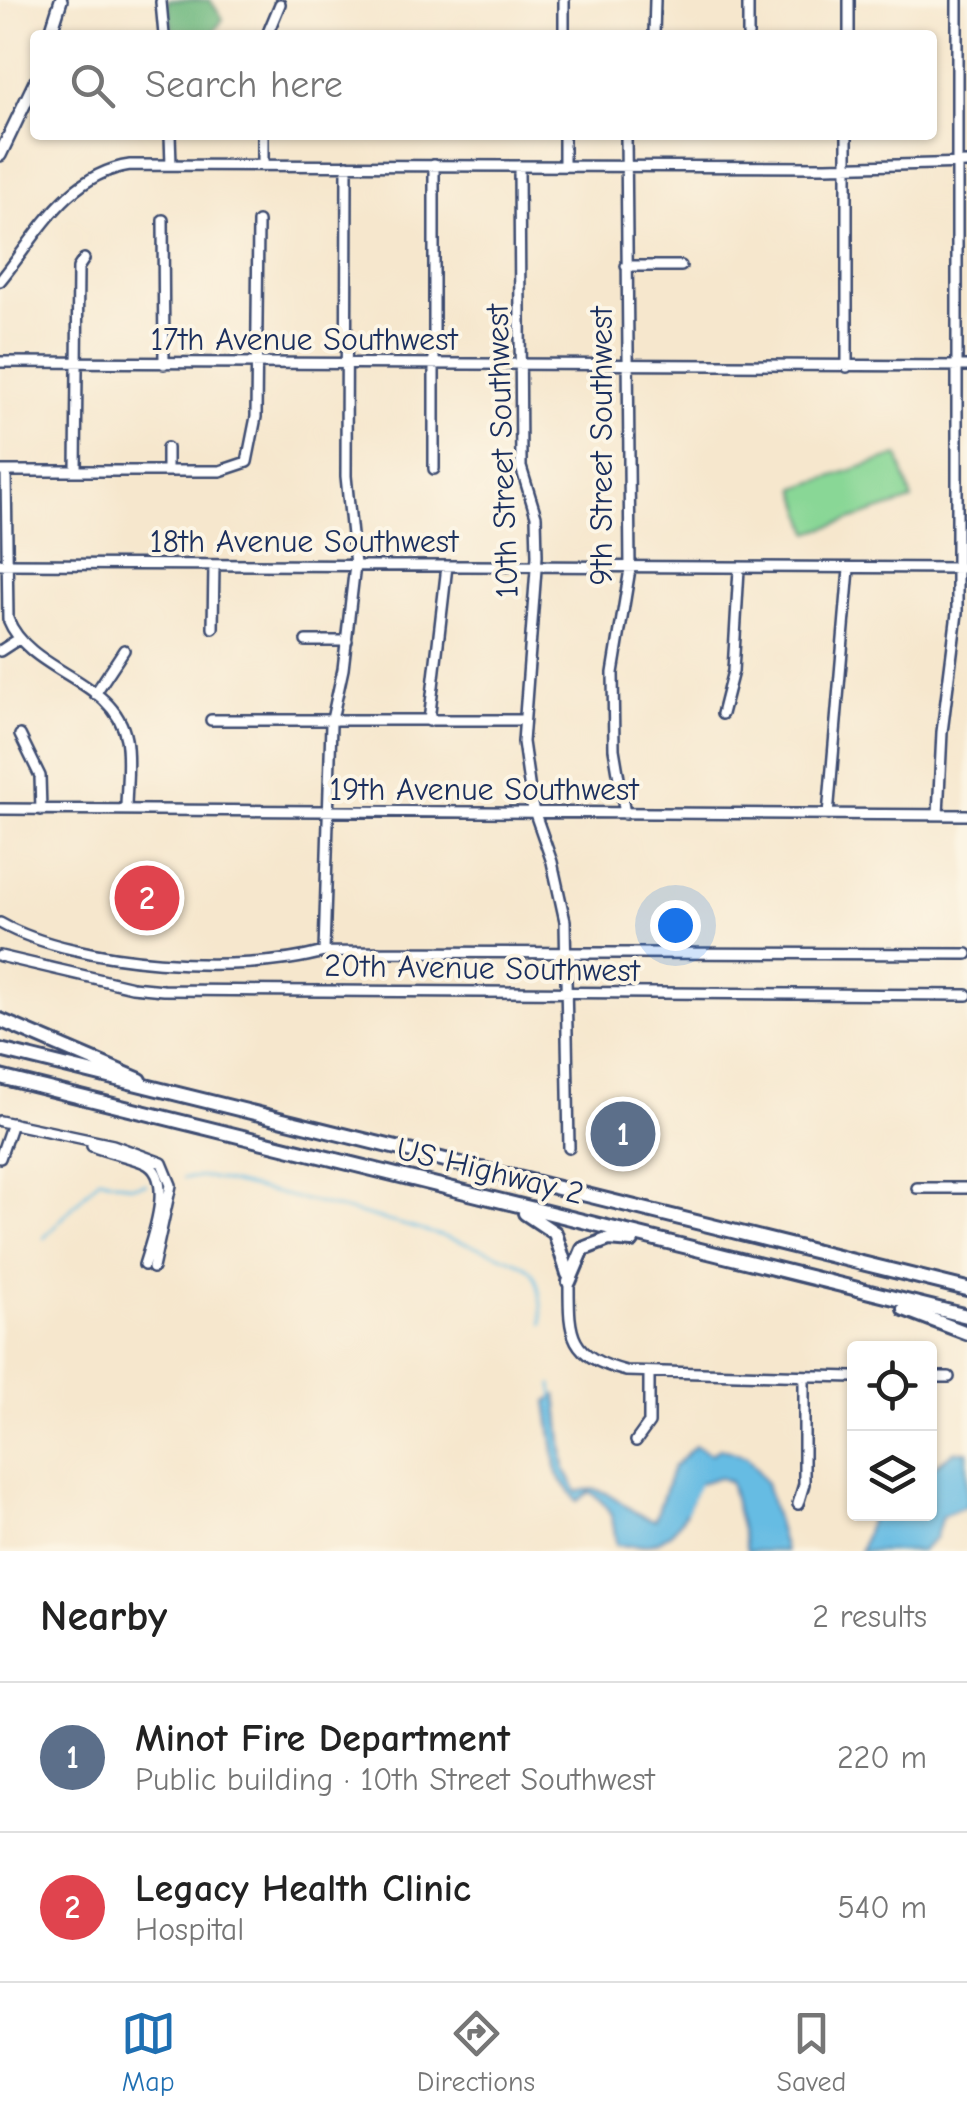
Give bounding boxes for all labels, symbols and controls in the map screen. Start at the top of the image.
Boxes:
search box [30,30,937,140]
icon: search [65,58,120,113]
text: Search here [145,63,343,107]
street label: 10th Street Southwest [478,302,526,599]
street label: 9th Street Southwest [583,306,620,586]
street label: 17th Avenue Southwest [150,321,458,358]
street label: 18th Avenue Southwest [150,523,459,560]
street label: 19th Avenue Southwest [329,771,639,808]
pin: 2 [114,860,180,936]
your location [650,900,701,951]
street label: 20th Avenue Southwest [324,947,641,989]
pin: 1 [590,1096,656,1172]
street label: US Highway 2 [392,1130,588,1212]
map controls [847,1341,937,1521]
button: locate [847,1341,937,1431]
button: layers [847,1431,937,1521]
text: Nearby [40,1592,167,1641]
text: 2 results [812,1598,927,1635]
text: Minot Fire Department [135,1717,510,1761]
text: 1 [66,1739,79,1776]
text: 220 m [837,1739,927,1776]
text: Public building · 10th Street Southwest [135,1761,655,1798]
text: Legacy Health Clinic [135,1867,471,1911]
text: 2 [65,1889,80,1926]
text: 540 m [838,1889,927,1926]
text: Hospital [135,1911,244,1948]
tab: Map [121,2006,176,2098]
tab: Directions [417,2006,535,2098]
tab: Saved [776,2006,846,2098]

